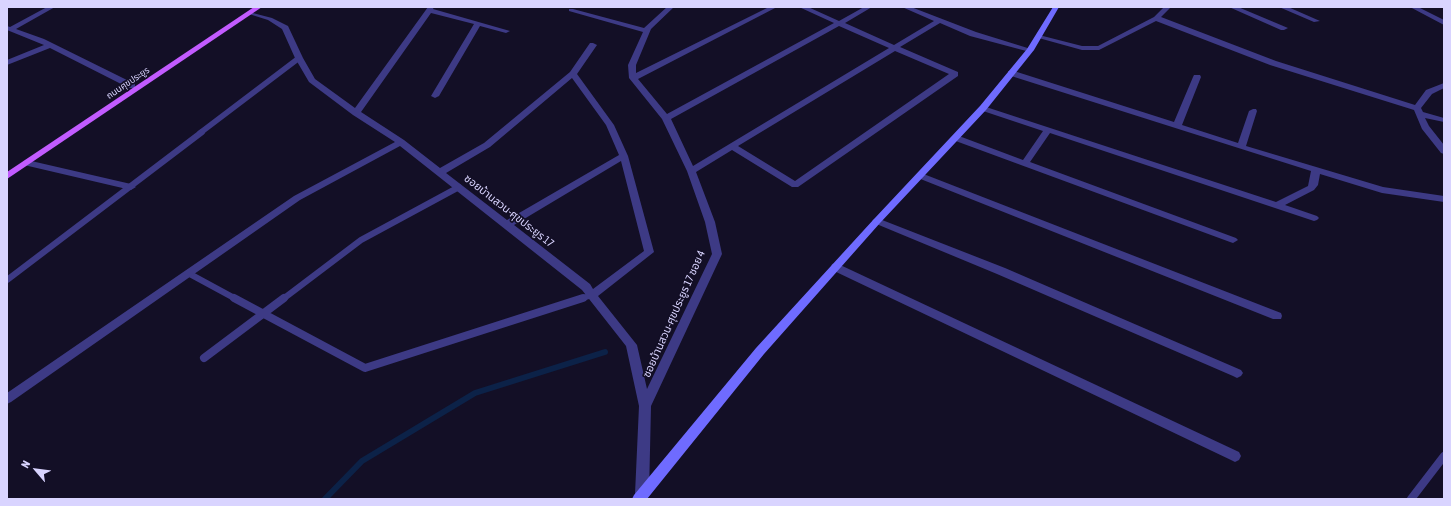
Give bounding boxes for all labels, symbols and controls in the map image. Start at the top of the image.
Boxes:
street label: ถนนศุขประยูร [104,65,152,101]
street label: ซอยบ้านสวน-ศุขประยูร 17 [461,172,557,250]
street label: ซอยบ้านสวน-ศุขประยูร 17 ซอย 4 [640,248,708,380]
north arrow [16,450,56,490]
text: N [19,459,32,470]

